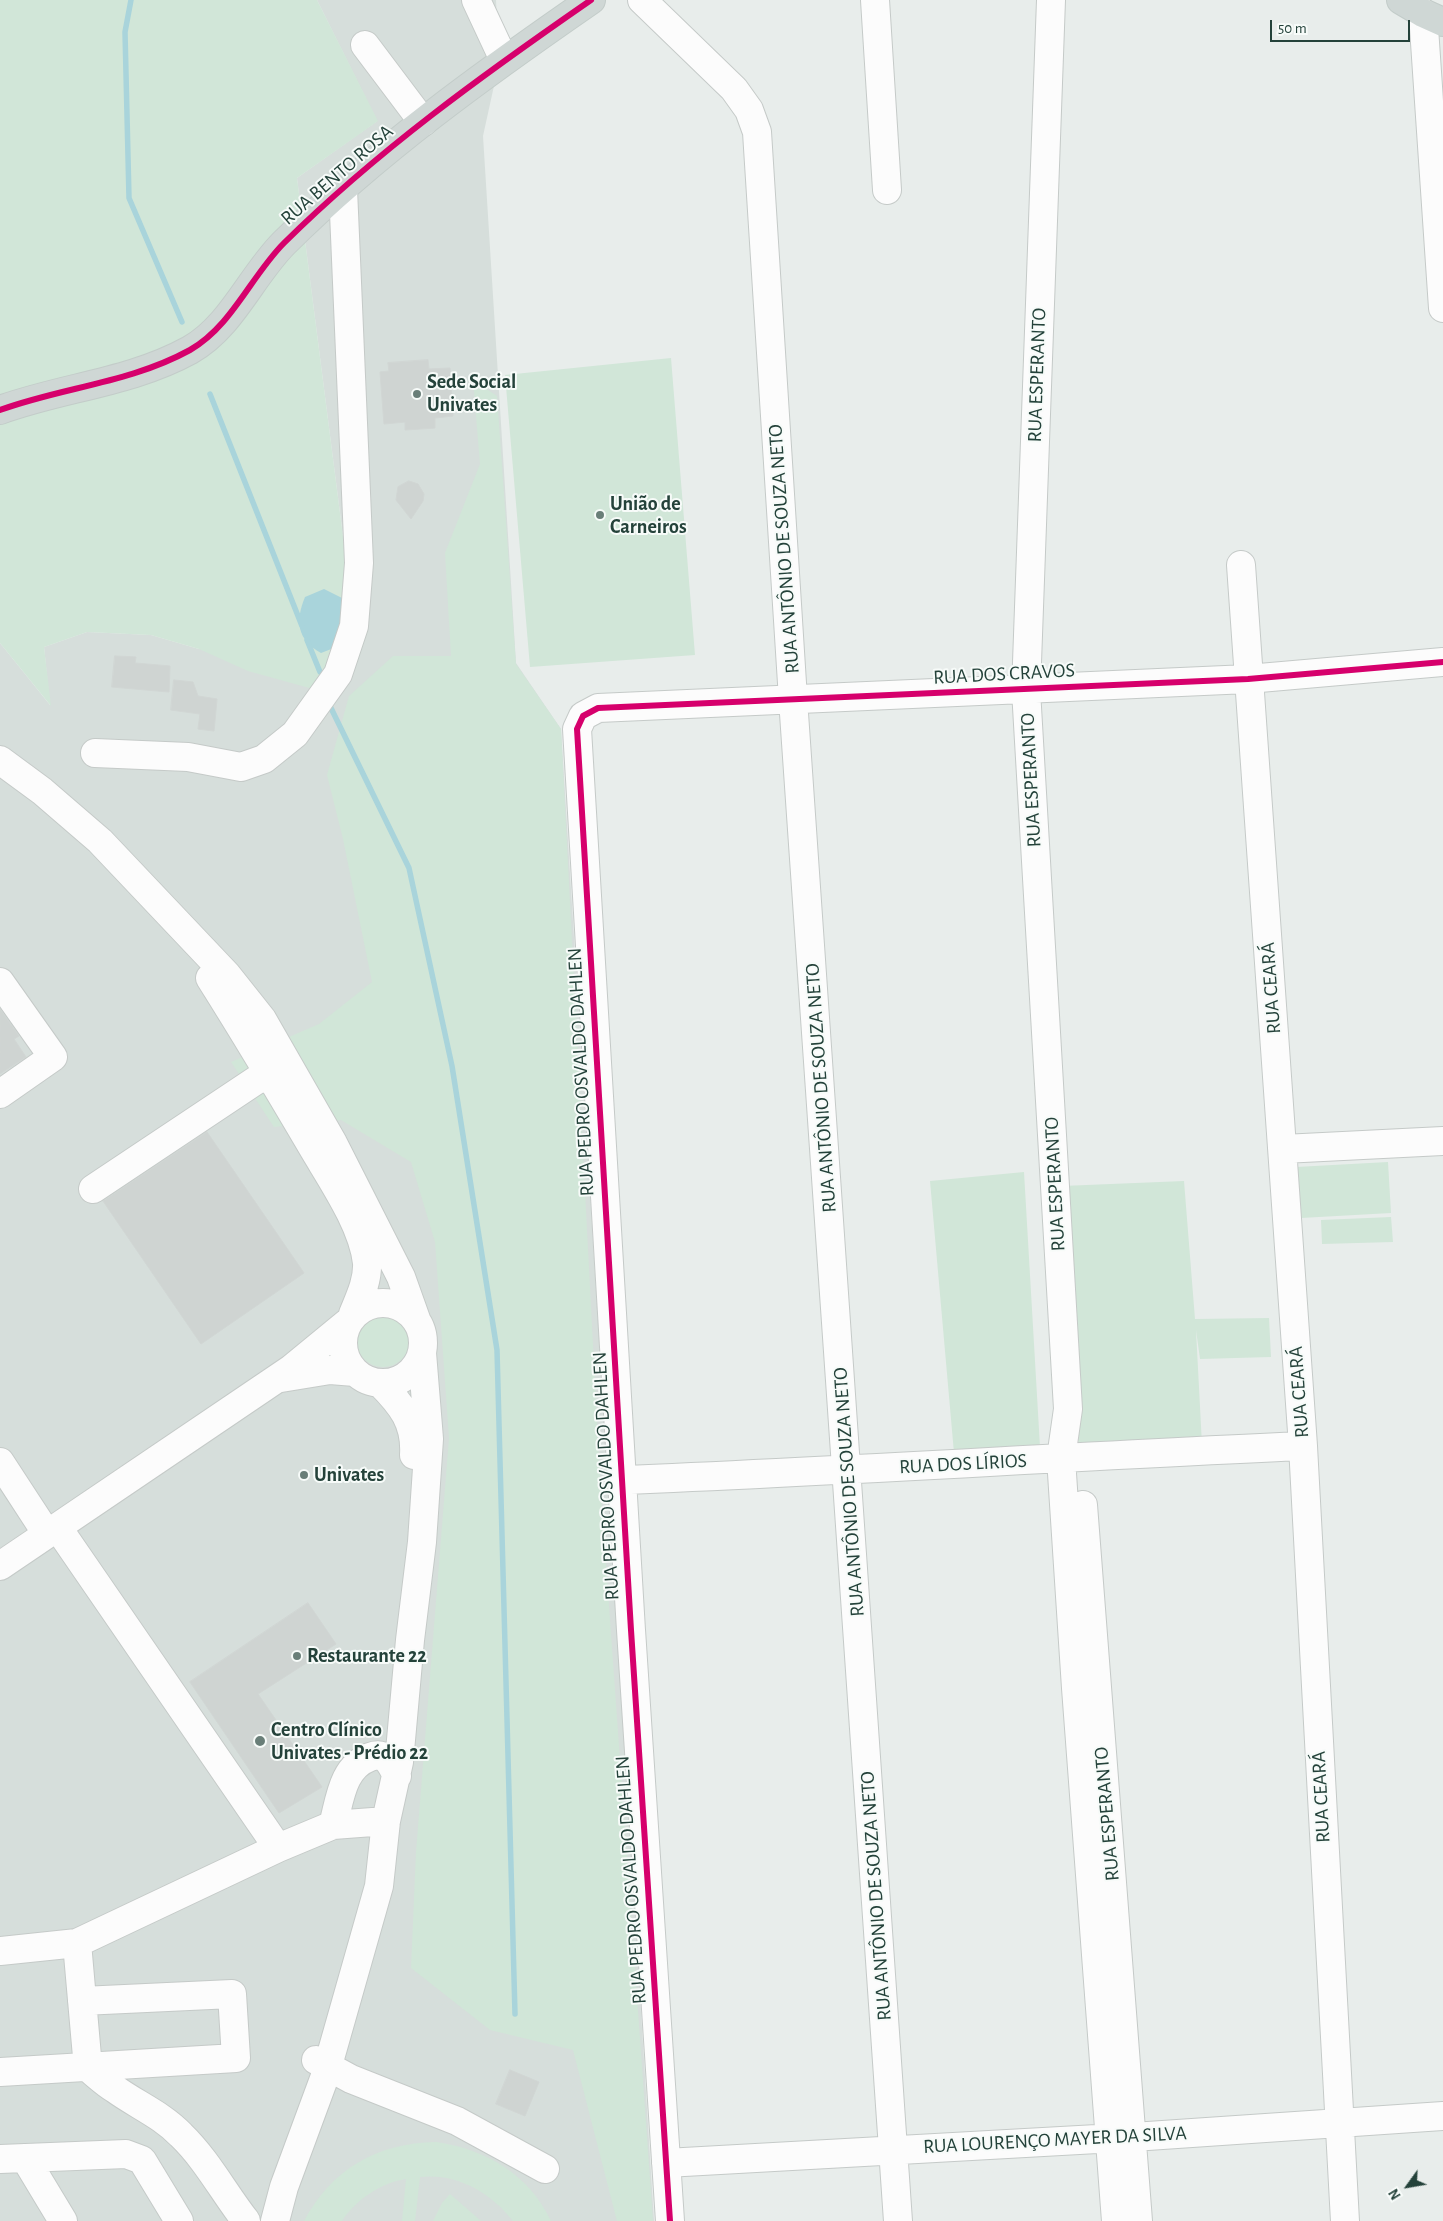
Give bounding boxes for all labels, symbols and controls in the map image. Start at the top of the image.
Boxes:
scale bar [1273,10,1413,42]
text: 50 m [1278,21,1307,36]
street label: RUA BENTO ROSA [276,120,398,230]
street label: RUA ESPERANTO [1023,307,1051,443]
place label: Sede Social Univates [427,370,516,417]
marker: Sede Social Univates [411,388,423,400]
street label: RUA ANTÔNIO DE SOUZA NETO [763,423,805,675]
place label: União de Carneiros [610,492,687,539]
marker: União de Carneiros [594,509,606,521]
street label: RUA DOS CRAVOS [933,658,1075,690]
street label: RUA ESPERANTO [1015,712,1047,848]
street label: RUA CEARÁ [1256,941,1286,1035]
street label: RUA PEDRO OSVALDO DAHLEN [563,947,599,1197]
street label: RUA ANTÔNIO DE SOUZA NETO [800,962,842,1214]
street label: RUA ESPERANTO [1039,1116,1071,1252]
street label: RUA CEARÁ [1284,1345,1314,1439]
street label: RUA PEDRO OSVALDO DAHLEN [588,1351,624,1601]
street label: RUA ANTÔNIO DE SOUZA NETO [828,1366,870,1618]
street label: RUA DOS LÍRIOS [898,1449,1028,1479]
place label: Univates [314,1463,384,1487]
marker: Univates [298,1469,310,1481]
place label: Restaurante 22 [307,1644,427,1668]
marker: Restaurante 22 [291,1650,303,1662]
place label: Centro Clínico Univates - Prédio 22 [271,1718,428,1765]
marker: Centro Clínico Univates - Prédio 22 [253,1734,267,1748]
street label: RUA ESPERANTO [1089,1746,1125,1882]
street label: RUA CEARÁ [1307,1750,1335,1844]
street label: RUA PEDRO OSVALDO DAHLEN [610,1755,652,2005]
street label: RUA ANTÔNIO DE SOUZA NETO [855,1770,897,2022]
street label: RUA LOURENÇO MAYER DA SILVA [923,2121,1187,2159]
north arrow [1383,2161,1433,2211]
text: N [1387,2186,1404,2202]

